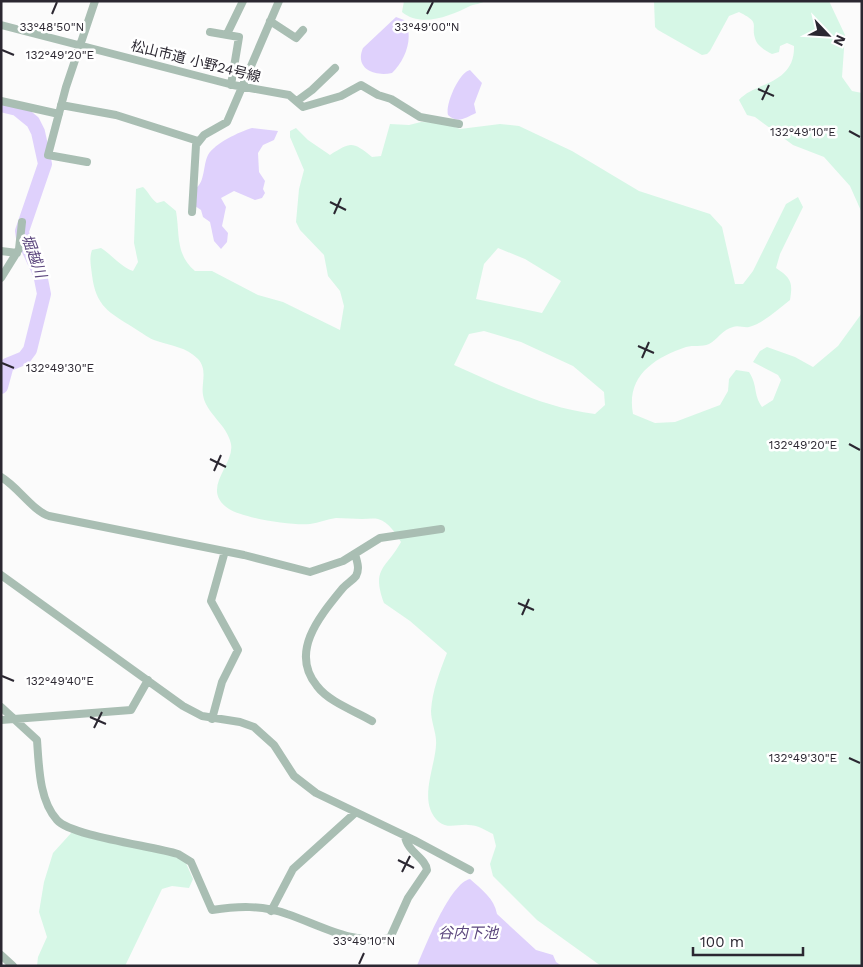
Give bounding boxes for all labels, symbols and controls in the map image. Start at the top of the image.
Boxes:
north arrow [803,10,853,60]
text: 33°48'50"N [20,20,84,34]
text: 33°49'00"N [394,20,460,34]
text: N [830,32,849,49]
street label: 松山市道 小野24号線 [130,37,262,85]
text: 132°49'20"E [26,48,95,62]
text: 132°49'10"E [770,125,836,139]
water label: 堀越川 [18,232,51,282]
text: 132°49'30"E [26,361,95,375]
text: 132°49'20"E [769,438,838,452]
text: 132°49'40"E [26,674,94,688]
text: 132°49'30"E [769,751,838,765]
water label: 谷内下池 [438,924,500,942]
scale bar [693,924,803,956]
text: 100 m [700,933,744,951]
text: 33°49'10"N [333,934,395,948]

